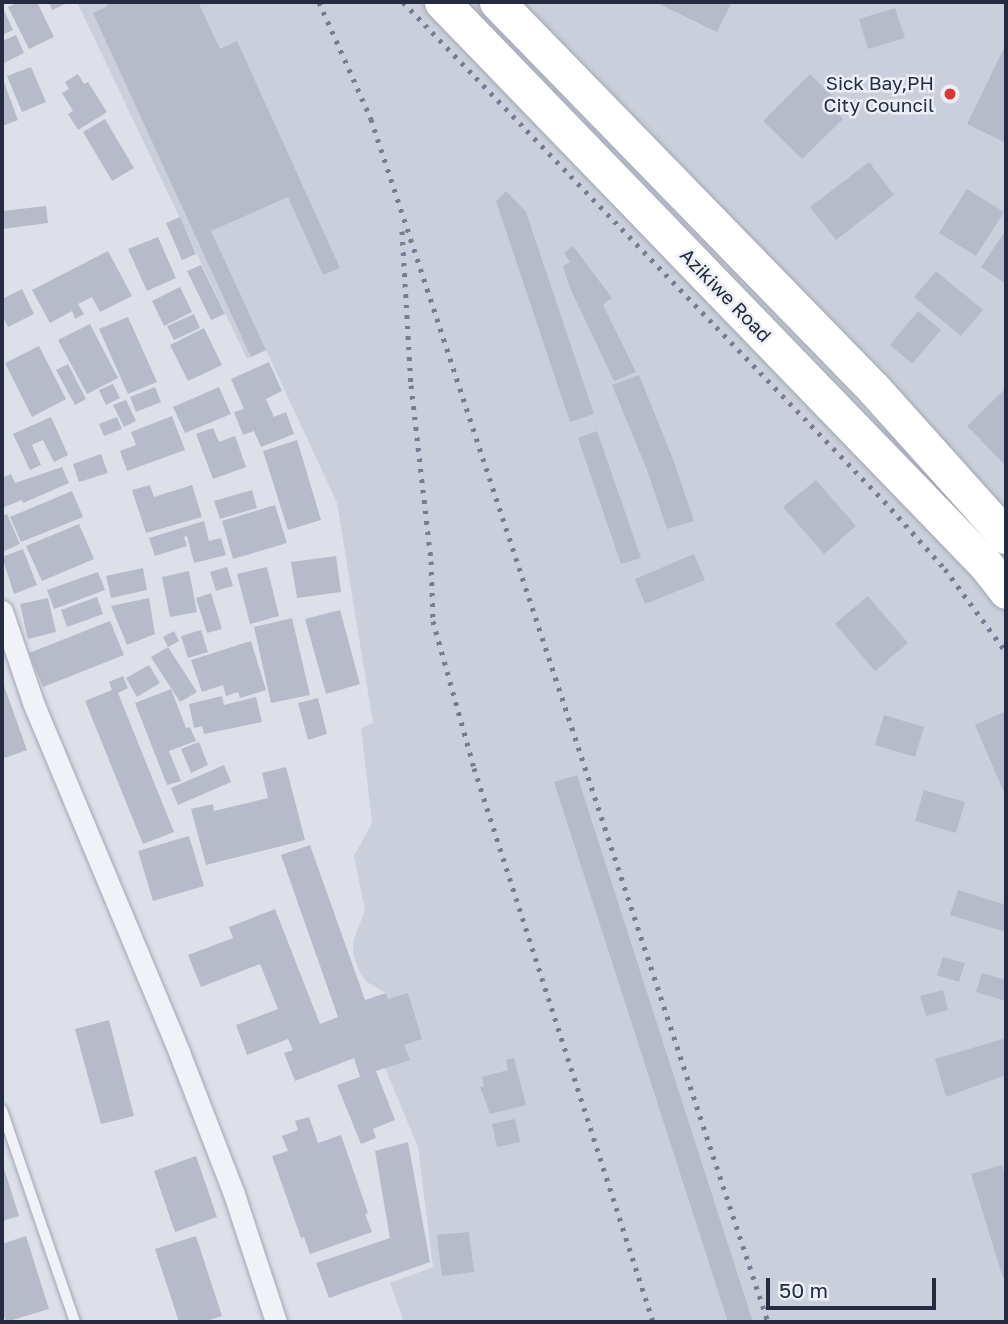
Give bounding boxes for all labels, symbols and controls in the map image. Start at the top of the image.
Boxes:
place label: Sick Bay,PH City Council [824,72,934,116]
marker: Sick Bay,PH City Council [940,84,960,104]
street label: Azikiwe Road [676,244,776,346]
scale bar [770,1264,940,1308]
text: 50 m [779,1277,828,1303]

